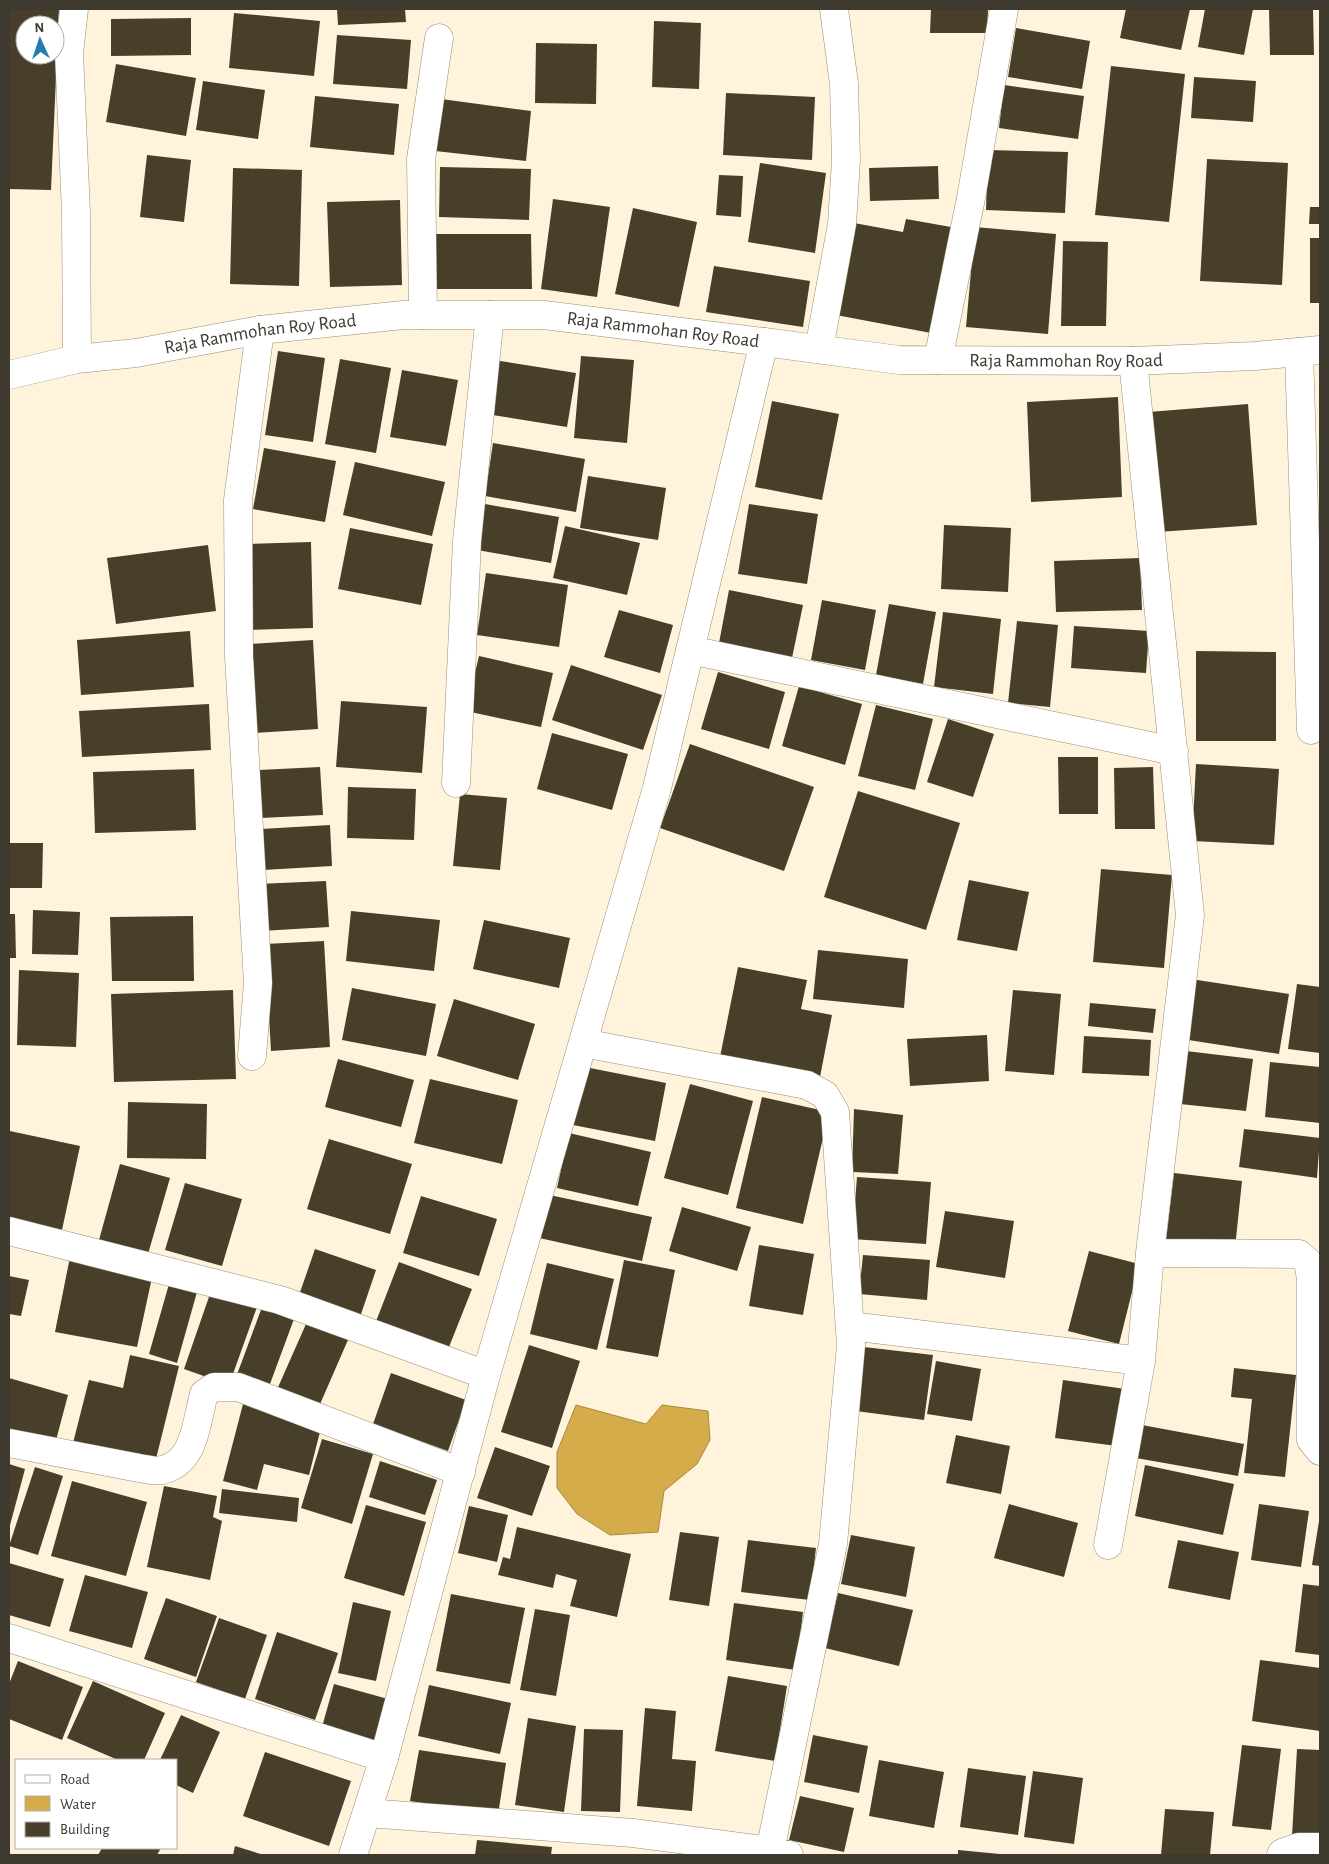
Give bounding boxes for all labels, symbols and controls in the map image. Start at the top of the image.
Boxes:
north arrow [15,15,65,65]
text: N [34,21,45,35]
street label: Raja Rammohan Roy Road [566,308,761,351]
street label: Raja Rammohan Roy Road [163,310,357,357]
street label: Raja Rammohan Roy Road [969,350,1163,371]
legend [15,1759,178,1849]
text: Road [60,1772,90,1787]
text: Water [60,1797,96,1812]
text: Building [60,1822,110,1837]

